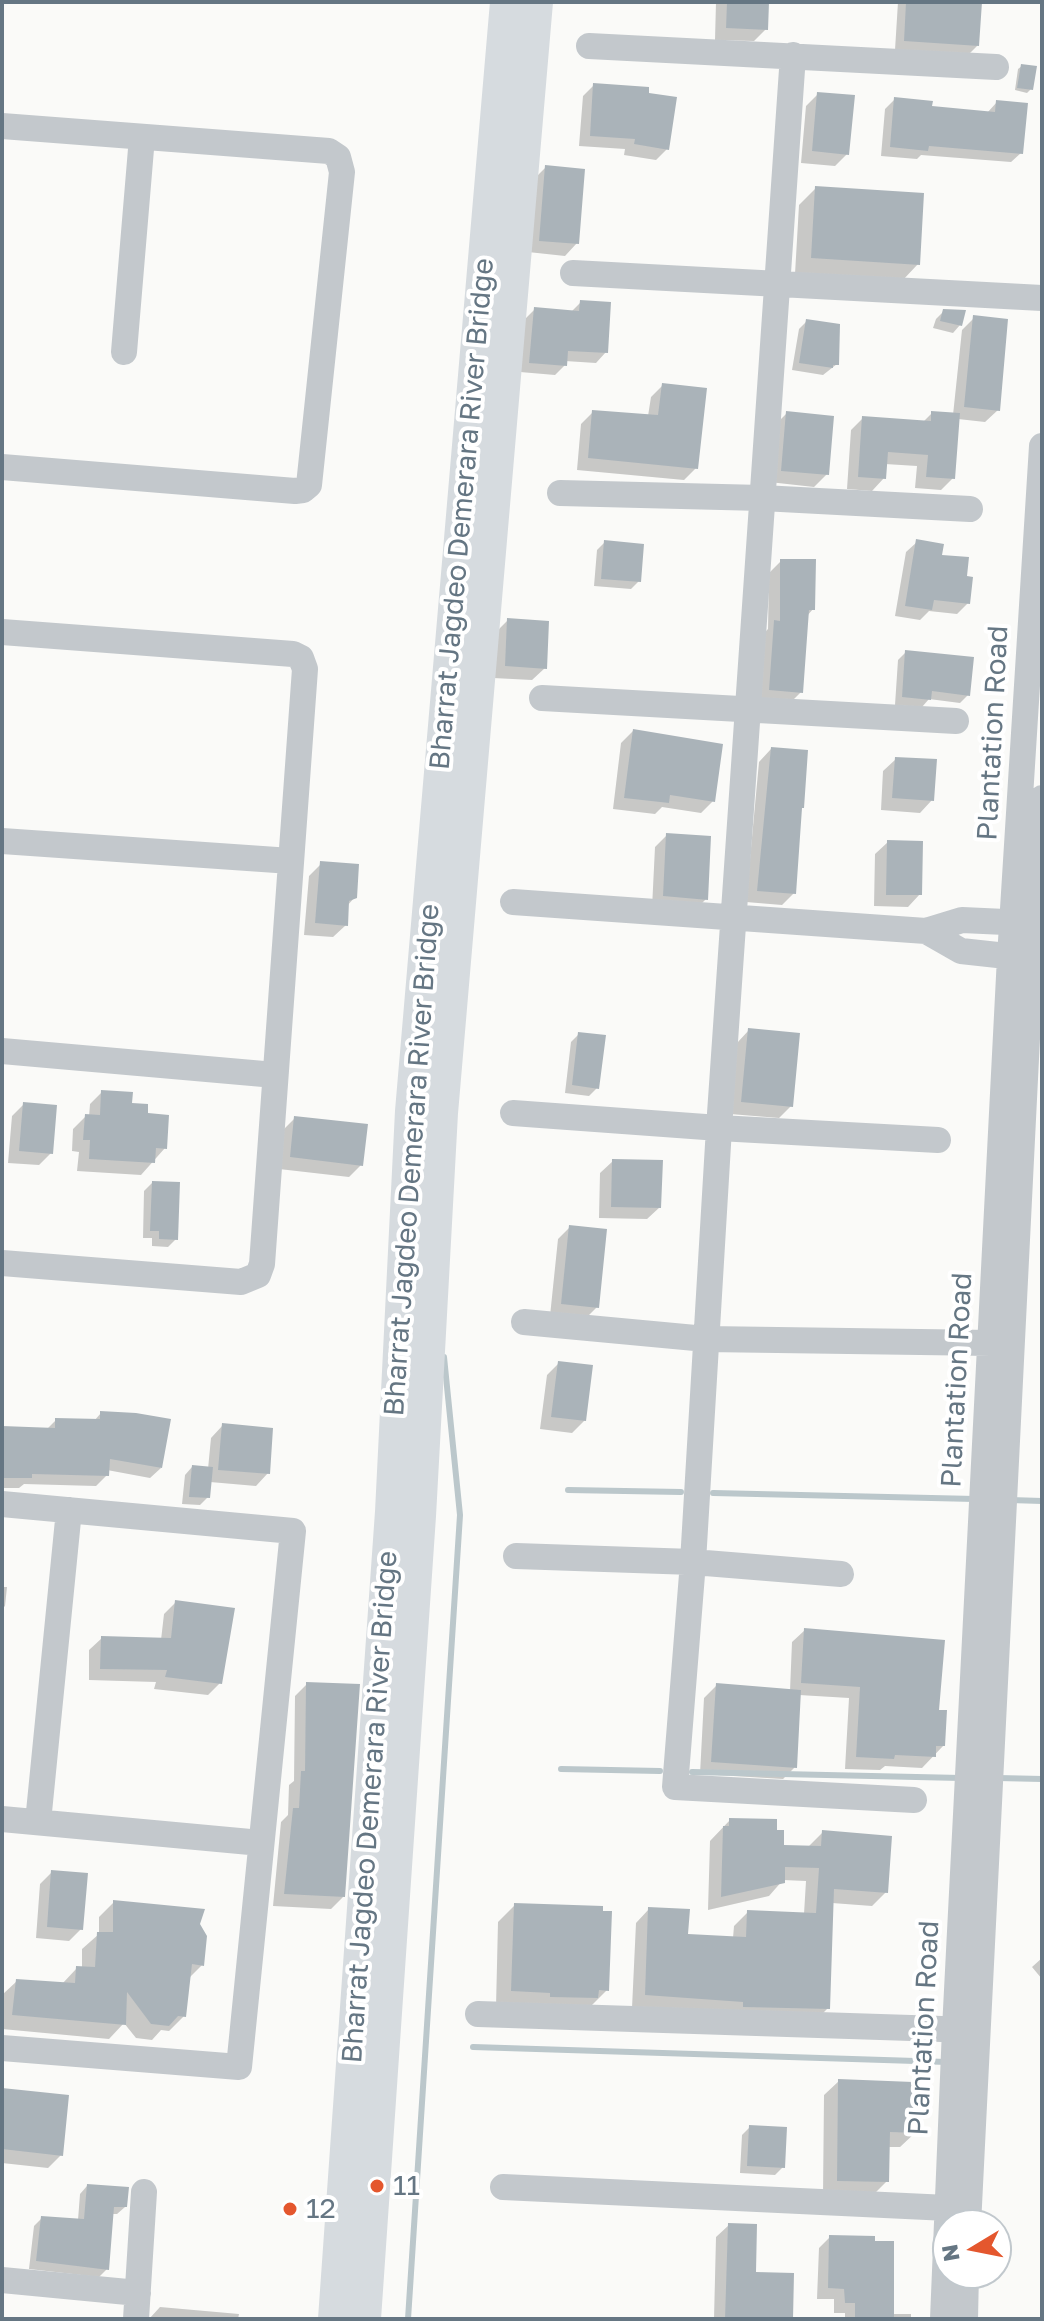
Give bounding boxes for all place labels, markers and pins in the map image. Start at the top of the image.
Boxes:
place label: 11 [393,2169,420,2203]
marker: 11 [368,2177,386,2195]
place label: 12 [306,2192,336,2226]
marker: 12 [281,2200,299,2218]

